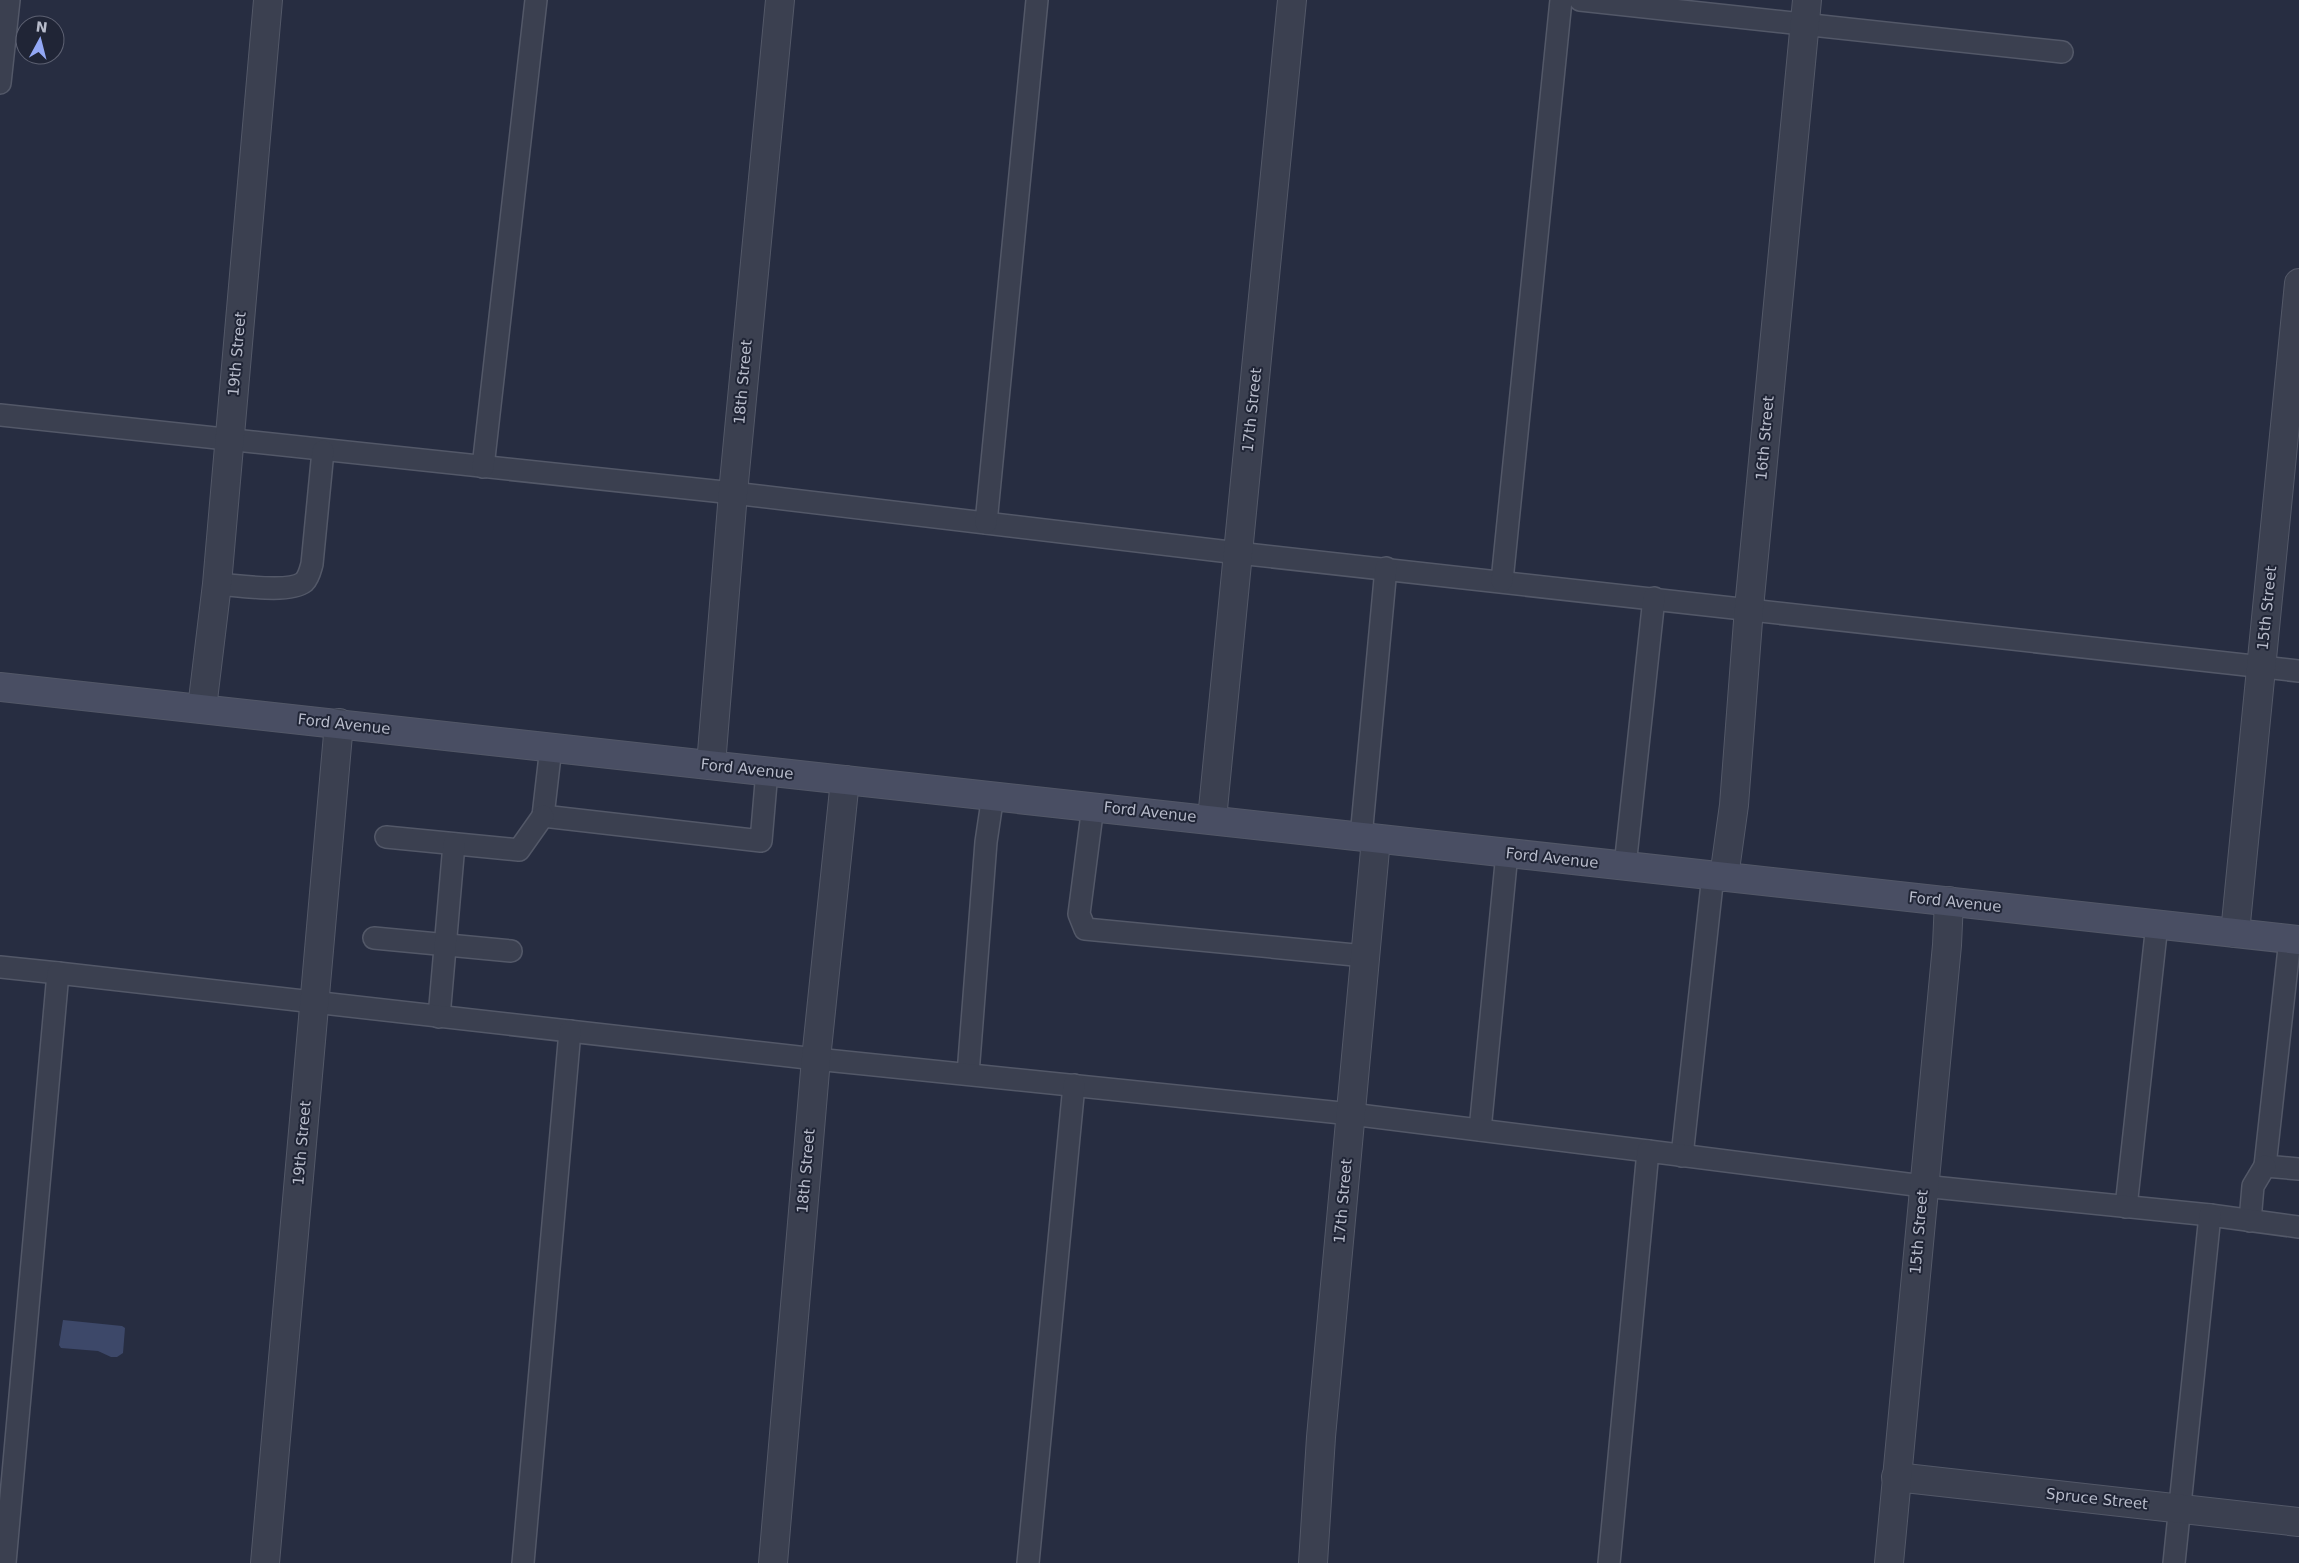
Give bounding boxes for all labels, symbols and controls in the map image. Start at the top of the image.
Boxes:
north arrow [15,15,65,65]
text: N [35,18,48,36]
street label: 19th Street [224,311,250,397]
street label: 18th Street [730,339,756,425]
street label: 17th Street [1239,367,1265,453]
street label: 16th Street [1752,395,1778,481]
street label: 15th Street [2254,565,2280,651]
street label: Ford Avenue [297,710,391,738]
street label: Ford Avenue [700,755,794,783]
street label: Ford Avenue [1103,798,1197,826]
street label: Ford Avenue [1505,844,1599,872]
street label: Ford Avenue [1908,888,2002,916]
street label: 19th Street [289,1100,315,1186]
street label: 18th Street [793,1128,819,1214]
street label: 17th Street [1330,1158,1356,1244]
street label: 15th Street [1906,1189,1932,1275]
street label: Spruce Street [2045,1485,2149,1513]

